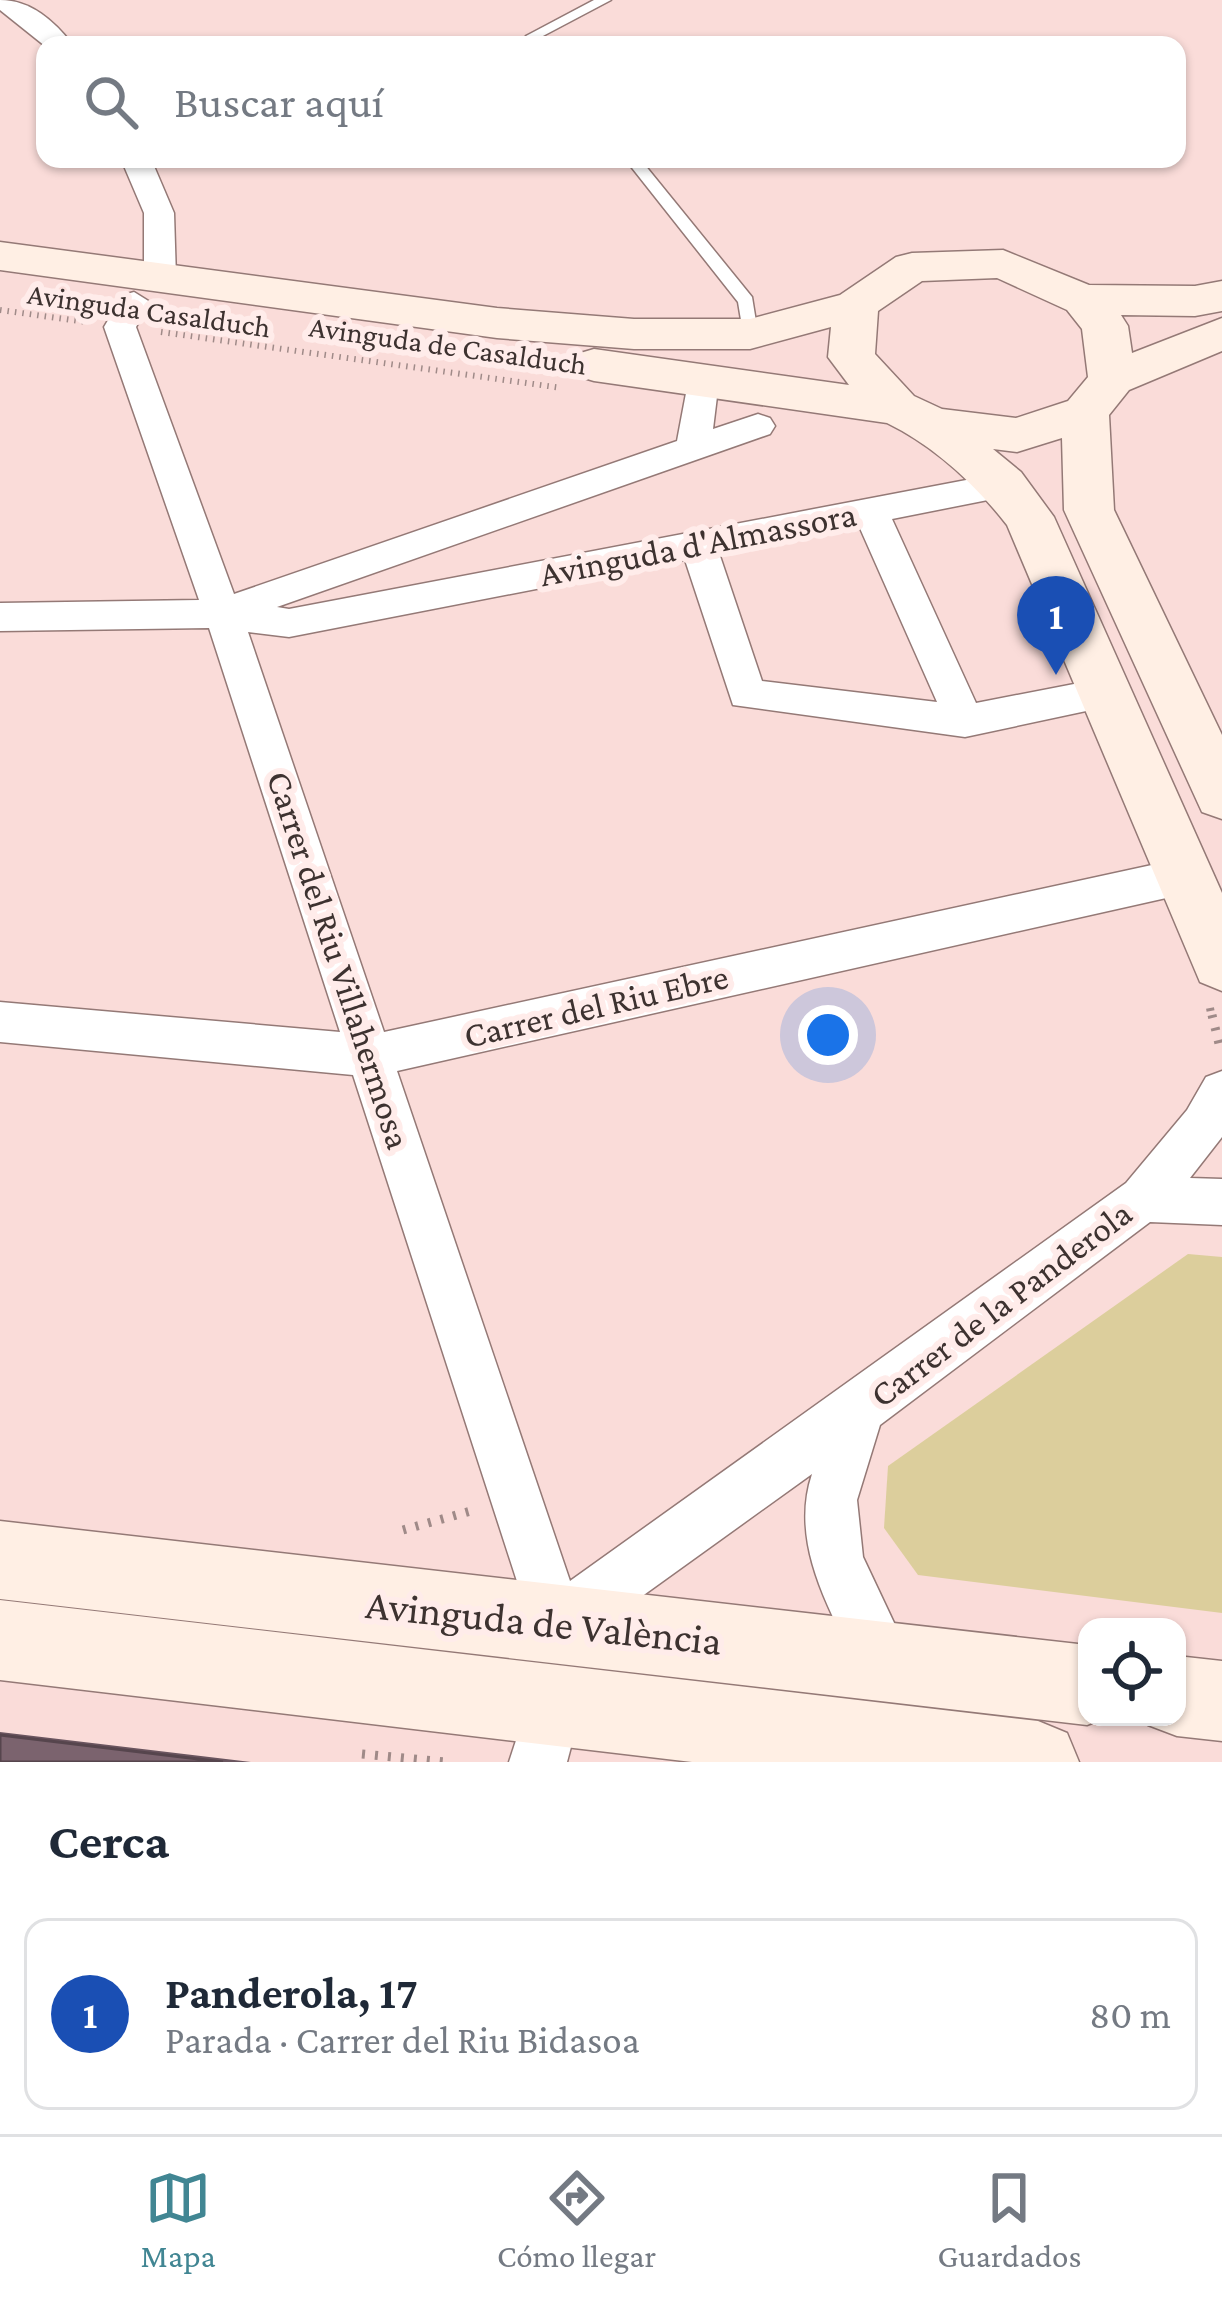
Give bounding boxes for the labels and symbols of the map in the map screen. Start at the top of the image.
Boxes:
street label: Avinguda Casalduch [25,277,273,344]
street label: Avinguda de Casalduch [307,309,589,382]
street label: Avinguda d'Almassora [536,494,860,594]
pin: 1 [1017,576,1095,675]
street label: Carrer del Riu Villahermosa [259,766,419,1154]
street label: Carrer del Riu Ebre [460,956,732,1056]
your location [798,1005,858,1065]
street label: Carrer de la Panderola [863,1193,1139,1415]
street label: Avinguda de València [364,1580,724,1664]

